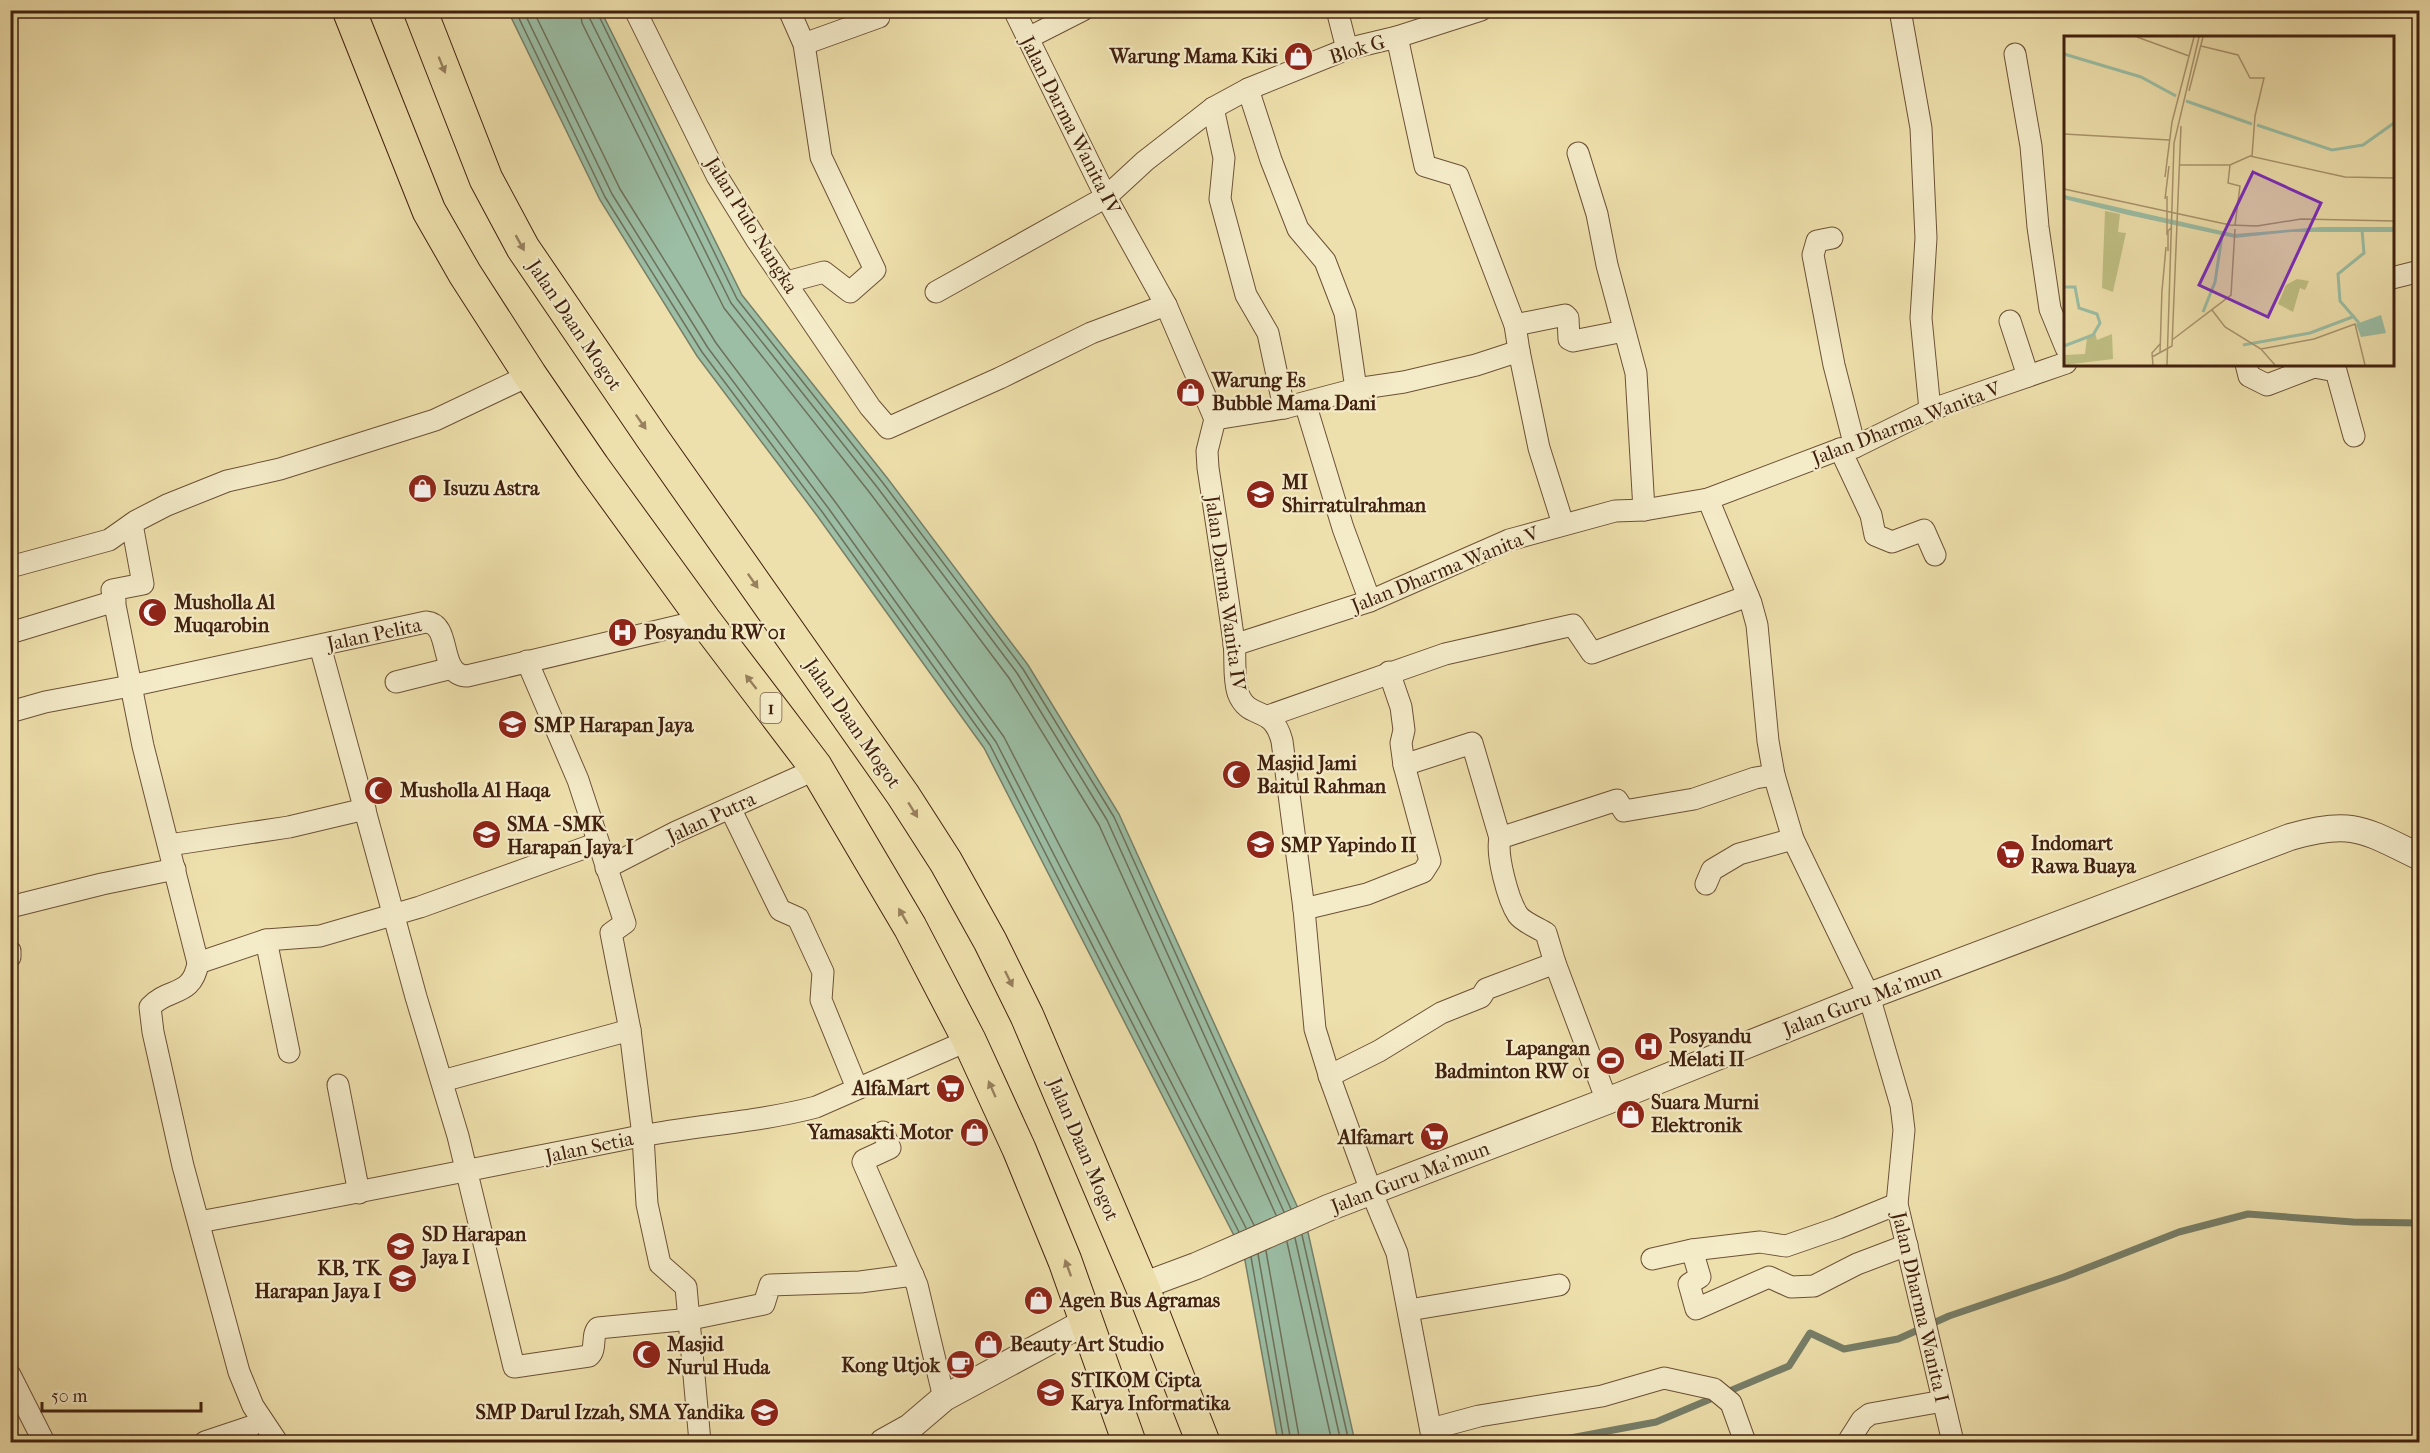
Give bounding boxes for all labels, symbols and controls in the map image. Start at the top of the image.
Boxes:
street label: Blok G [1326,30,1388,69]
street label: Jalan Darma Wanita IV [1015,31,1126,219]
inset map [2064,36,2394,366]
shop icon: Warung Mama Kiki [1283,40,1315,72]
place label: Warung Mama Kiki [1109,45,1279,68]
one-way arrow [437,56,447,74]
street label: Jalan Pulo Nangka [699,151,803,298]
one-way arrow [515,235,525,252]
street label: Jalan Daan Mogot [521,254,627,395]
place label: Warung Es Bubble Mama Dani [1211,369,1377,415]
shop icon: Warung Es Bubble Mama Dani [1175,376,1207,408]
street label: Jalan Dharma Wanita V [1807,377,2005,471]
one-way arrow [635,413,647,429]
place label: MI Shirratulrahman [1281,471,1427,517]
shop icon: Isuzu Astra [406,472,438,504]
place label: Isuzu Astra [443,477,540,500]
school or university icon: MI Shirratulrahman [1245,478,1277,510]
street label: Jalan Darma Wanita IV [1200,492,1251,693]
street label: Jalan Dharma Wanita V [1346,521,1543,618]
one-way arrow [747,573,759,589]
place label: Musholla Al Muqarobin [173,591,275,637]
mosque icon: Musholla Al Muqarobin [137,597,169,629]
street label: Jalan Pelita [323,613,424,656]
hospital icon: Posyandu RW 01 [607,616,639,648]
place label: Posyandu RW 01 [644,621,786,644]
street label: Jalan Daan Mogot [798,653,906,792]
one-way arrow [745,674,758,690]
road number: 1 [760,693,782,723]
school or university icon: SMP Harapan Jaya [497,709,529,741]
place label: SMP Harapan Jaya [534,714,694,737]
place label: Masjid Jami Baitul Rahman [1256,752,1387,798]
mosque icon: Masjid Jami Baitul Rahman [1220,759,1252,791]
mosque icon: Musholla Al Haqa [363,774,395,806]
place label: Musholla Al Haqa [399,779,551,802]
street label: Jalan Putra [661,787,760,849]
one-way arrow [907,802,918,818]
place label: SMA - SMK Harapan Jaya I [507,813,634,859]
school or university icon: SMA - SMK Harapan Jaya I [470,819,502,851]
school or university icon: SMP Yapindo II [1244,829,1276,861]
place label: Indomart Rawa Buaya [2031,832,2137,878]
place label: SMP Yapindo II [1281,834,1417,857]
supermarket icon: Indomart Rawa Buaya [1994,838,2026,870]
one-way arrow [898,907,908,924]
street label: Jalan Guru Ma'mun [1778,960,1945,1042]
one-way arrow [1004,971,1013,988]
place label: Posyandu Melati II [1668,1025,1752,1071]
hospital icon: Posyandu Melati II [1632,1031,1664,1063]
place label: Lapangan Badminton RW 01 [1435,1037,1590,1083]
sports icon: Lapangan Badminton RW 01 [1595,1044,1627,1076]
supermarket icon: AlfaMart [935,1072,967,1104]
street label: Jalan Daan Mogot [1042,1073,1124,1224]
place label: AlfaMart [850,1077,931,1100]
one-way arrow [986,1080,996,1098]
place label: Suara Murni Elektronik [1651,1091,1760,1137]
shop icon: Suara Murni Elektronik [1614,1098,1646,1130]
shop icon: Yamasakti Motor [958,1116,990,1148]
place label: Yamasakti Motor [807,1121,953,1144]
supermarket icon: Alfamart [1419,1121,1451,1153]
place label: Alfamart [1336,1126,1415,1149]
street label: Jalan Setia [541,1127,636,1168]
street label: Jalan Guru Ma'mun [1326,1137,1493,1219]
street label: Jalan Dharma Wanita I [1887,1208,1954,1405]
place label: SD Harapan Jaya I [420,1223,527,1269]
school or university icon: SD Harapan Jaya I [385,1230,417,1262]
place label: KB, TK Harapan Jaya I [254,1257,382,1303]
one-way arrow [1063,1259,1073,1277]
school or university icon: KB, TK Harapan Jaya I [386,1263,418,1295]
shop icon: Agen Bus Agramas [1023,1284,1055,1316]
place label: Agen Bus Agramas [1058,1289,1221,1312]
shop icon: Beauty Art Studio [973,1328,1005,1360]
place label: Masjid Nurul Huda [666,1333,771,1379]
place label: Beauty Art Studio [1010,1333,1164,1356]
mosque icon: Masjid Nurul Huda [630,1339,662,1371]
cafe icon: Kong Utjok [945,1349,977,1381]
place label: Kong Utjok [841,1354,941,1377]
place label: STIKOM Cipta Karya Informatika [1071,1369,1231,1415]
scale bar [42,1375,201,1413]
school or university icon: STIKOM Cipta Karya Informatika [1034,1376,1066,1408]
text: 50 m [51,1386,88,1407]
school or university icon: SMP Darul Izzah, SMA Yandika [749,1396,781,1428]
place label: SMP Darul Izzah, SMA Yandika [475,1401,745,1424]

